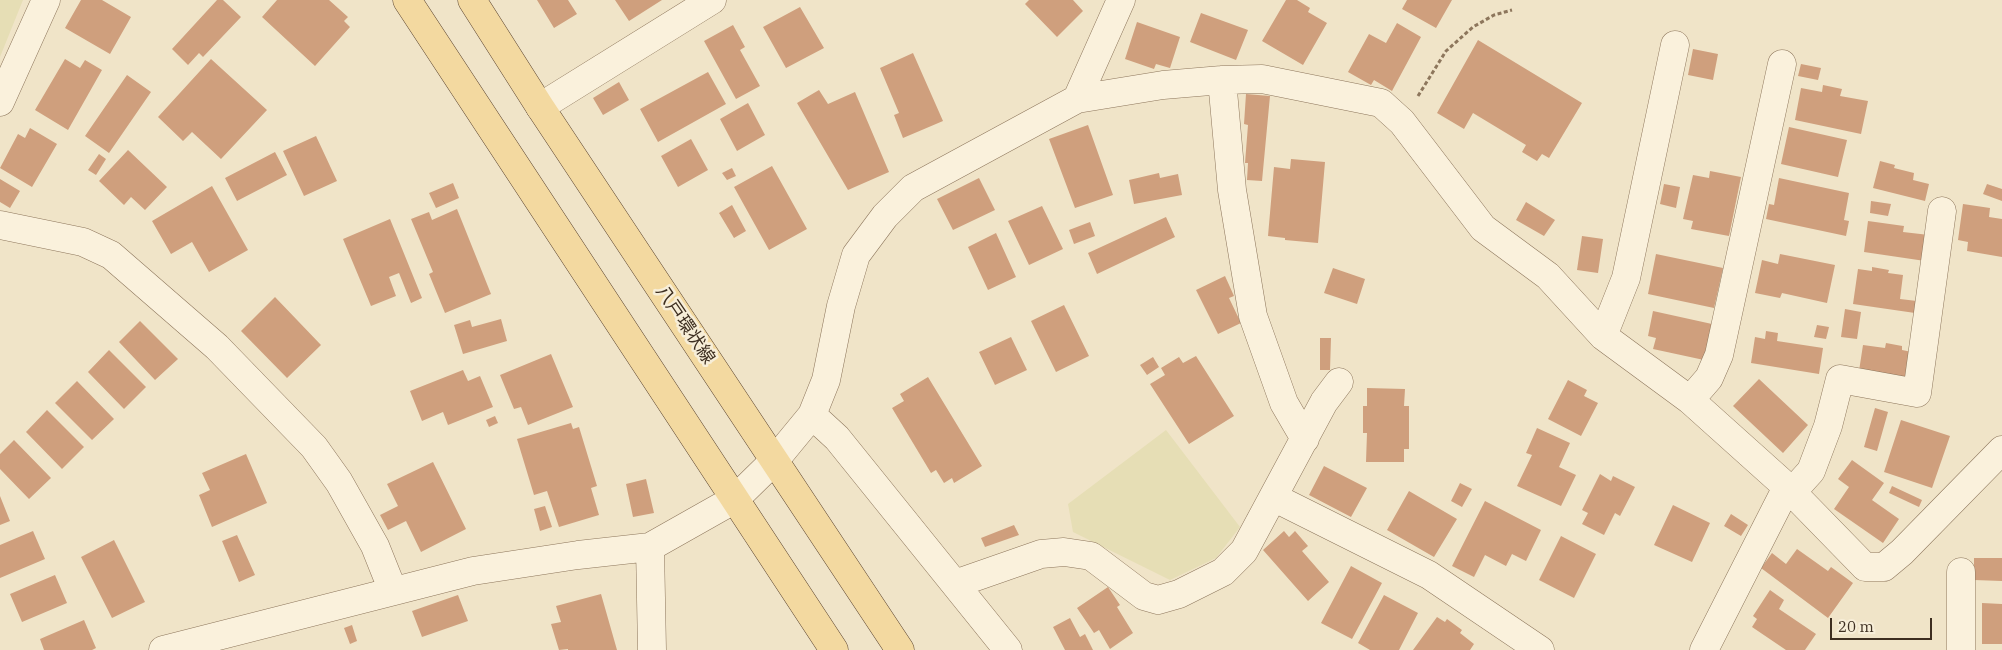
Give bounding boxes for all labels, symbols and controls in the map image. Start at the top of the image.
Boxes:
street label: 八戸環状線 [651,282,719,368]
scale bar [1832,608,1934,640]
text: 20 m [1838,617,1874,636]

